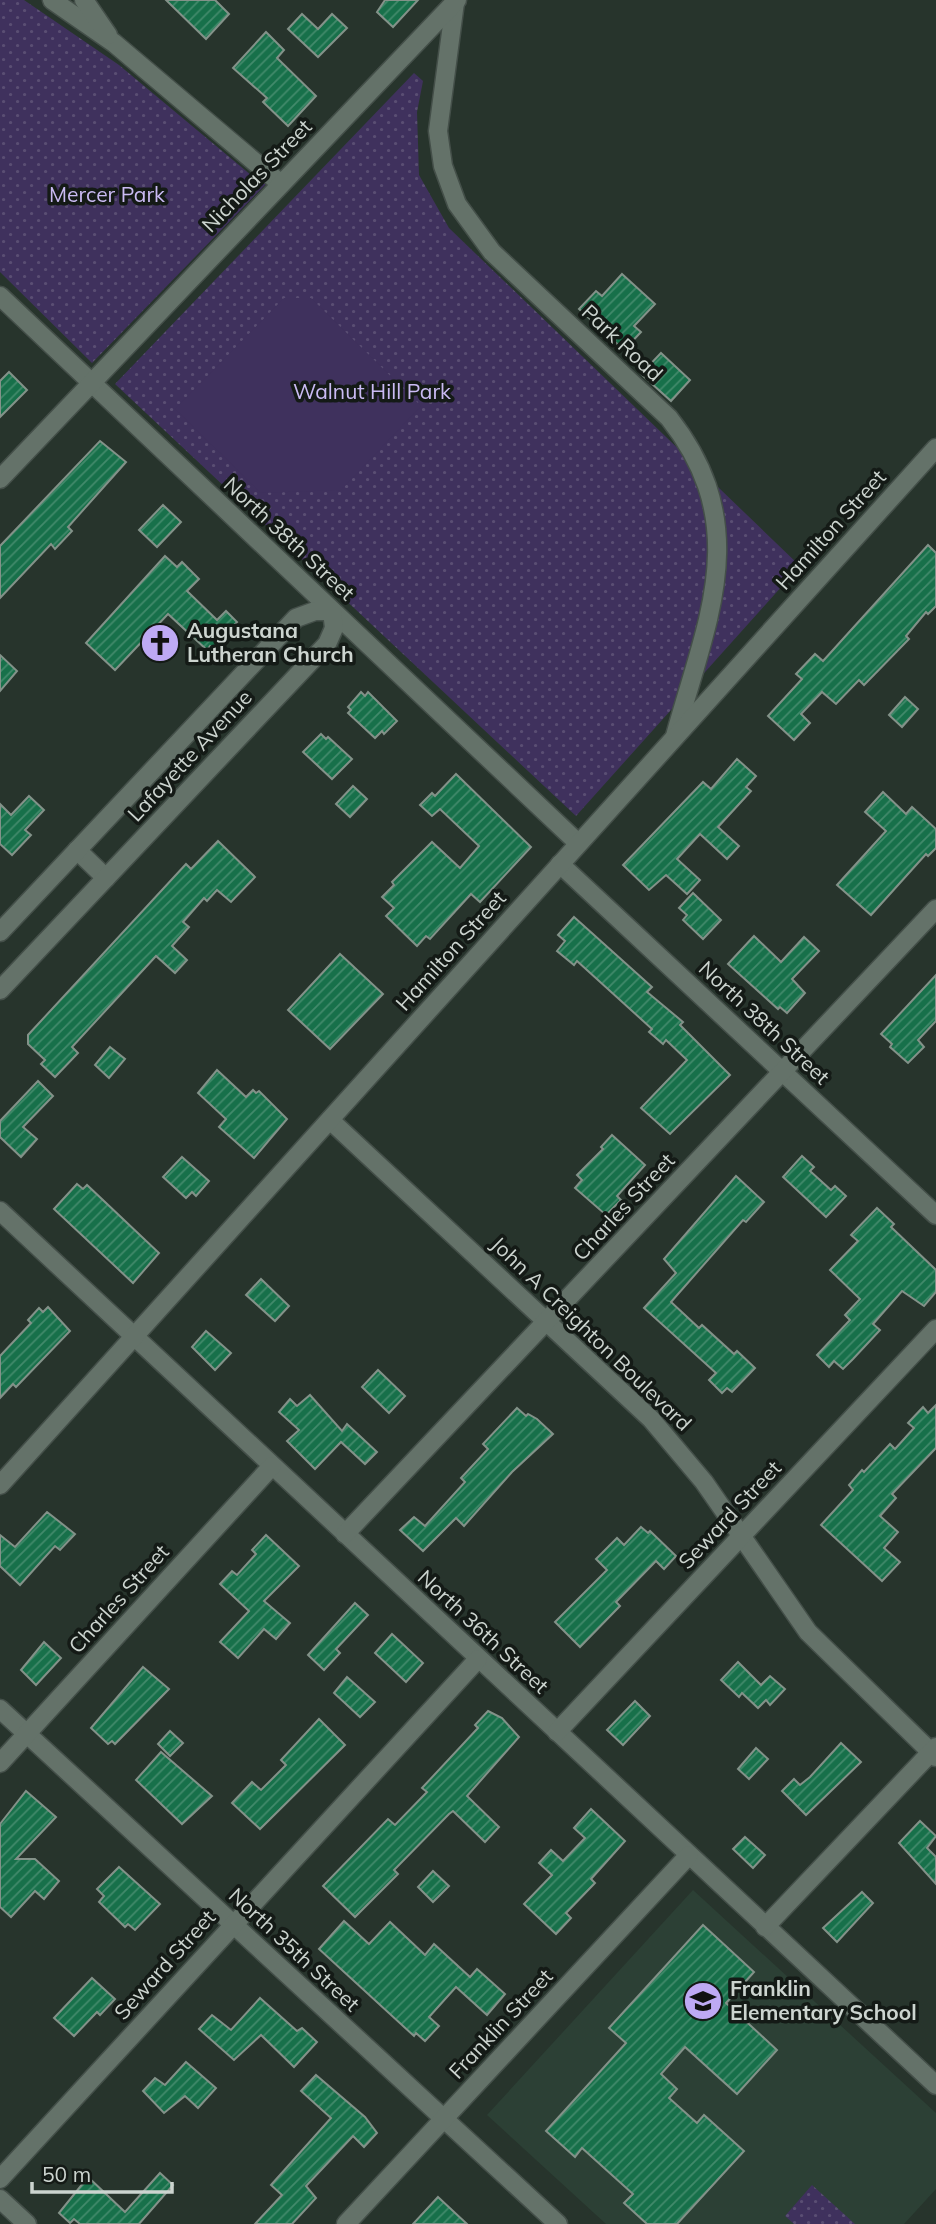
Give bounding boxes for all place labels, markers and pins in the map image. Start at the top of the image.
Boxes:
place label: Augustana Lutheran Church [187,617,354,667]
church icon: Augustana Lutheran Church [139,622,181,664]
place label: Franklin Elementary School [730,1975,917,2025]
school or university icon: Franklin Elementary School [682,1980,724,2022]

